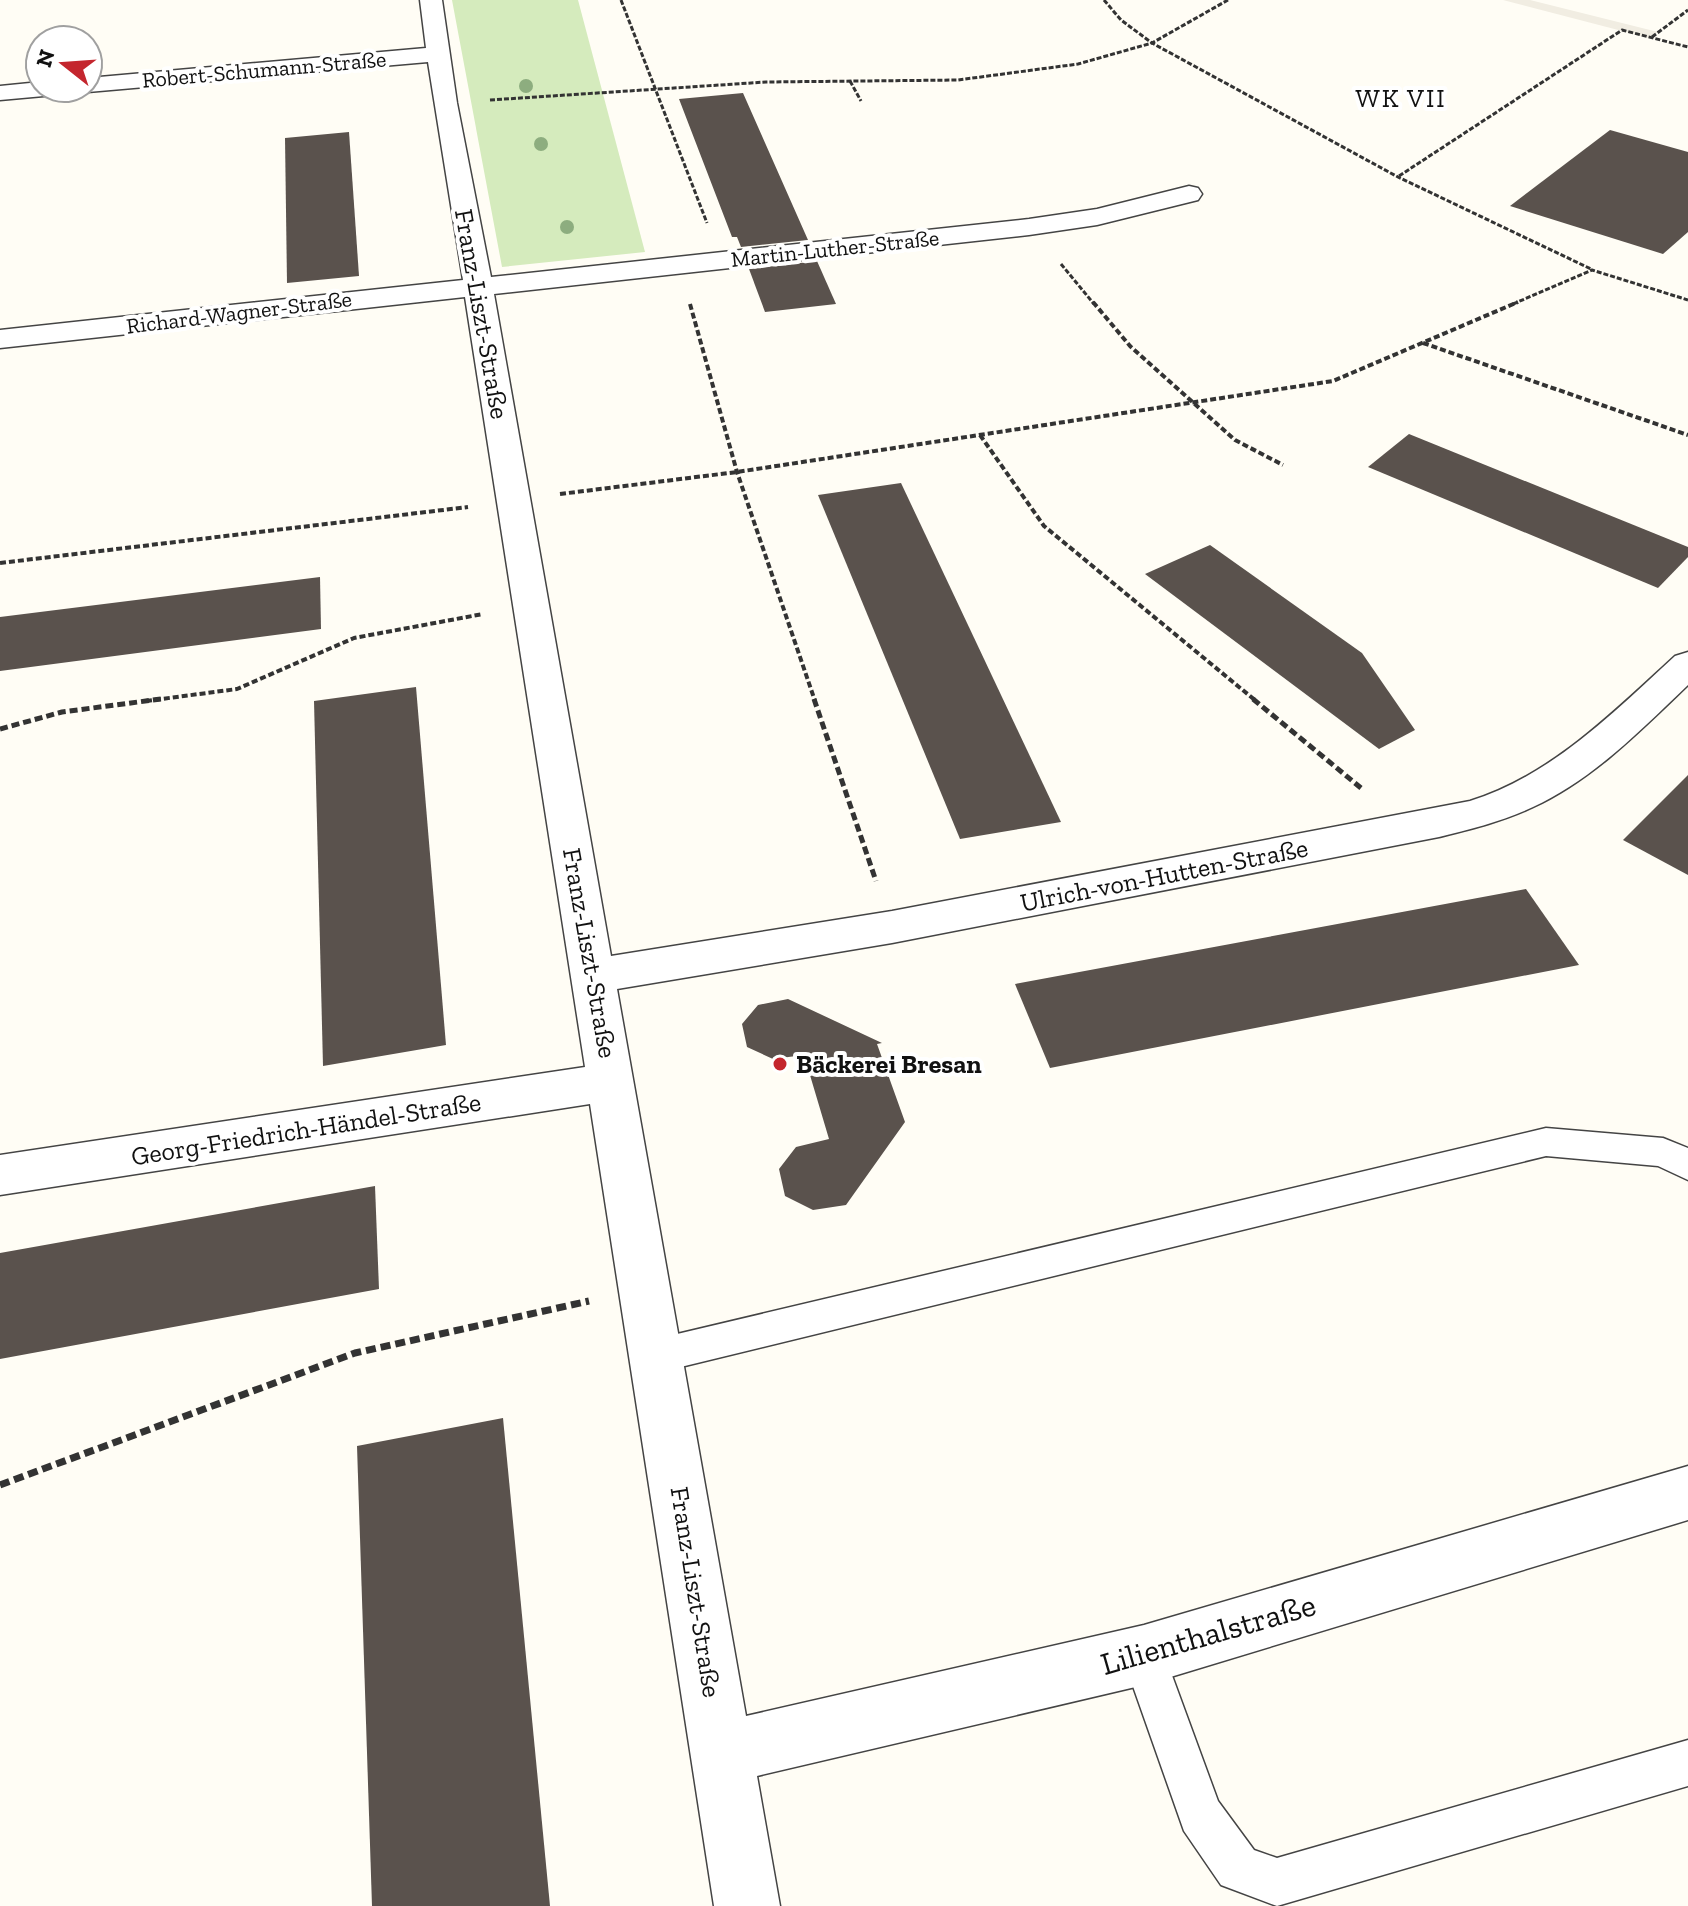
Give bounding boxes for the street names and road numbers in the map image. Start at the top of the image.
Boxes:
street label: Robert-Schumann-Straße [141,45,387,94]
street label: Franz-Liszt-Straße [448,206,516,422]
street label: Martin-Luther-Straße [730,224,940,273]
street label: Richard-Wagner-Straße [125,285,353,340]
street label: Ulrich-von-Hutten-Straße [1017,831,1311,919]
street label: Franz-Liszt-Straße [556,845,624,1061]
street label: Georg-Friedrich-Händel-Straße [129,1086,483,1172]
street label: Franz-Liszt-Straße [664,1484,728,1700]
street label: Lilienthalstraße [1096,1585,1320,1683]

